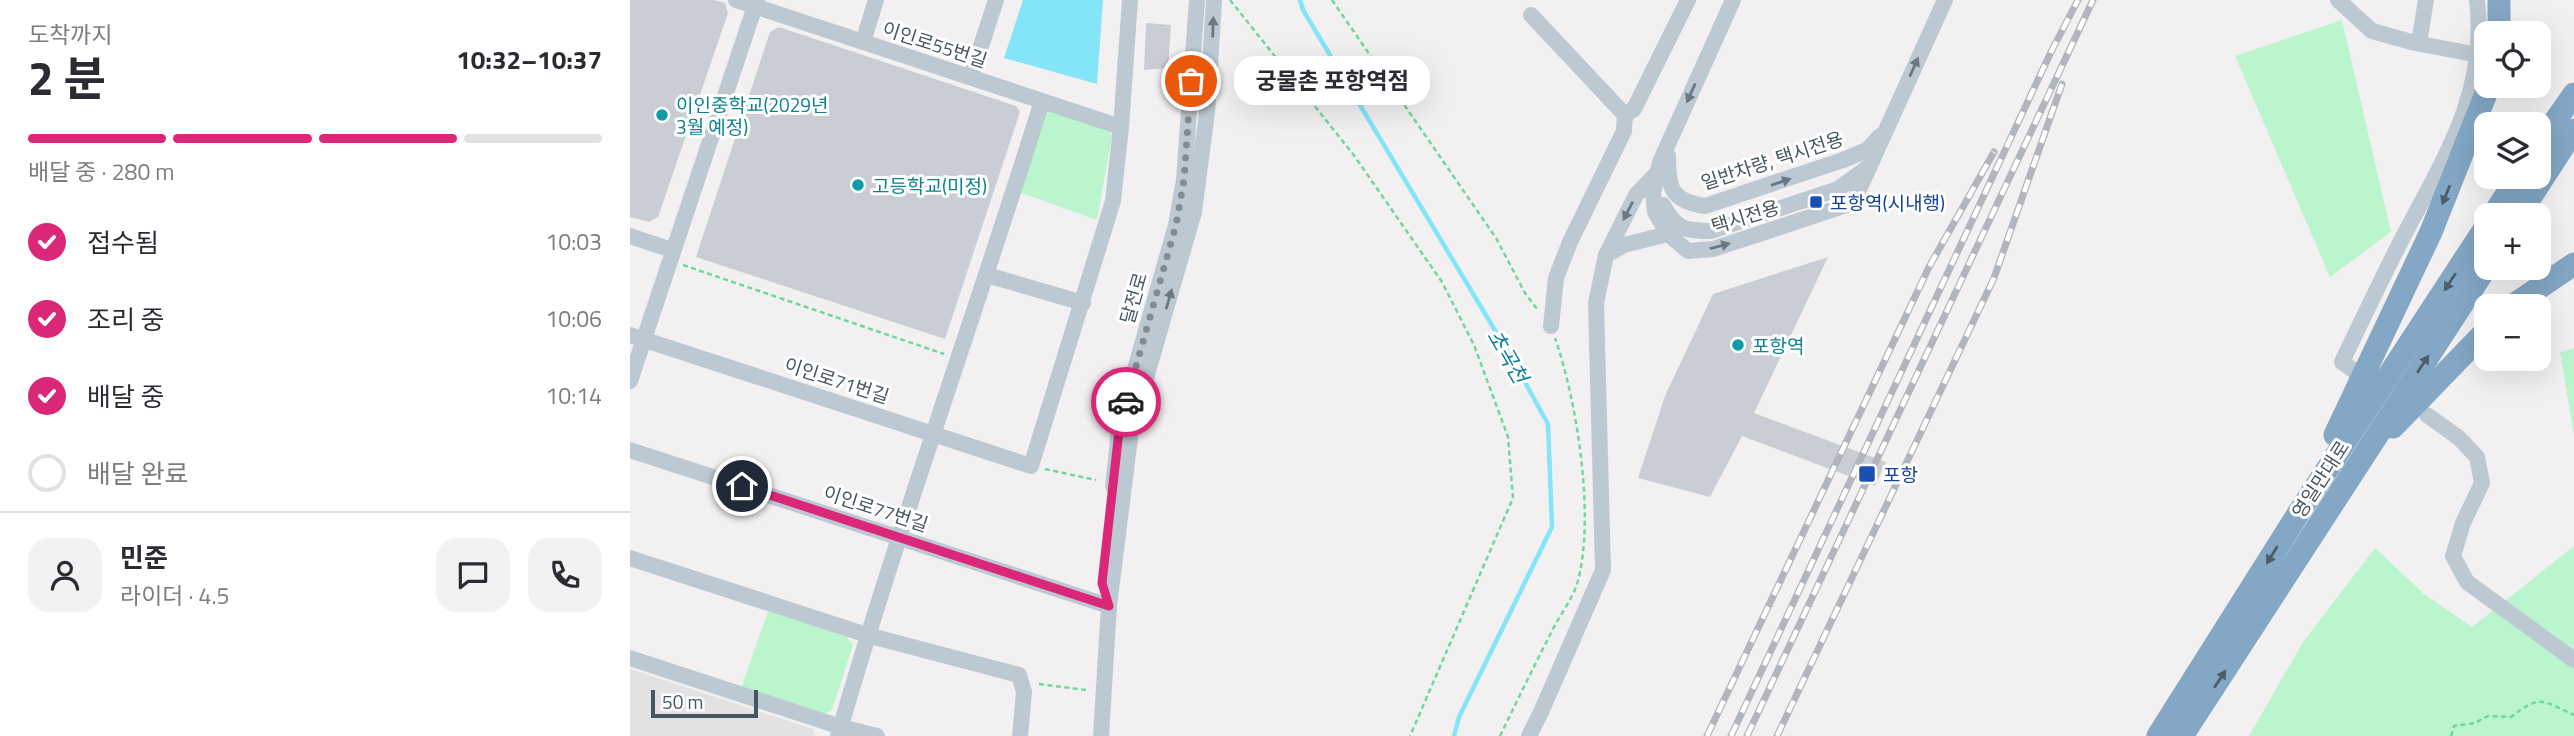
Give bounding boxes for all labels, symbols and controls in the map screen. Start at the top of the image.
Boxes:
street label: 이인로55번길 [879,13,991,75]
one-way arrow [1207,16,1219,38]
text: 도착까지 [28,17,113,52]
map controls [2474,21,2551,371]
button: locate [2474,21,2551,98]
text: 10:32–10:37 [456,40,602,79]
text: 2 분 [28,43,106,113]
pin [1161,51,1221,111]
callout: 궁물촌 포항역점 [1233,56,1429,106]
one-way arrow [1909,56,1920,77]
icon: bag [1172,62,1210,100]
text: 궁물촌 포항역점 [1255,63,1409,98]
one-way arrow [1685,82,1696,103]
place label: 이인중학교(2029년 3월 예정) [676,90,828,141]
marker: 이인중학교(2029년 3월 예정) [654,107,670,123]
button: layers [2474,112,2551,189]
street label: 일반차량, 택시전용 [1697,123,1847,197]
text: 배달 중 · 280 m [28,154,175,189]
place label: 고등학교(미정) [872,171,987,200]
one-way arrow [1771,176,1792,187]
marker: 고등학교(미정) [850,177,866,193]
one-way arrow [2440,185,2451,206]
place label: 포항역(시내행) [1830,188,1945,217]
street label: 택시전용 [1707,192,1783,240]
marker: 포항역(시내행) [1808,194,1824,210]
one-way arrow [1623,201,1634,221]
button: + [2474,203,2551,280]
icon: check [28,223,66,261]
text: 접수됨 [87,223,159,262]
text: 10:03 [545,224,602,259]
one-way arrow [1709,240,1731,251]
street label: 달전로 [1112,269,1154,327]
one-way arrow [2443,272,2456,292]
one-way arrow [1164,288,1174,309]
button: − [2474,294,2551,371]
icon: check [28,300,66,338]
text: 조리 중 [87,300,164,339]
text: 10:06 [545,301,602,336]
water label: 초곡천 [1480,323,1538,391]
place label: 포항역 [1752,331,1804,360]
marker: 포항역 [1730,337,1746,353]
street label: 이인로71번길 [781,349,893,411]
one-way arrow [2416,355,2429,374]
courier [1091,367,1161,437]
icon: check [28,377,66,415]
text: 배달 중 [87,377,164,416]
text: 10:14 [545,378,602,413]
icon: car [1107,383,1145,421]
street label: 영일만대로 [2284,434,2356,524]
text: 배달 완료 [87,454,188,493]
pin [712,456,772,516]
place label: 포항 [1883,460,1918,489]
marker: 포항 [1857,464,1877,484]
icon: home [723,467,761,505]
street label: 이인로77번길 [820,477,932,539]
button: person [28,538,102,612]
text: 민준 [120,538,168,577]
button: chat [436,538,510,612]
button: phone [528,538,602,612]
one-way arrow [2266,545,2278,564]
text: 라이더 · 4.5 [120,578,229,613]
one-way arrow [2213,669,2226,689]
scale bar [651,687,758,719]
text: 50 m [662,687,703,716]

